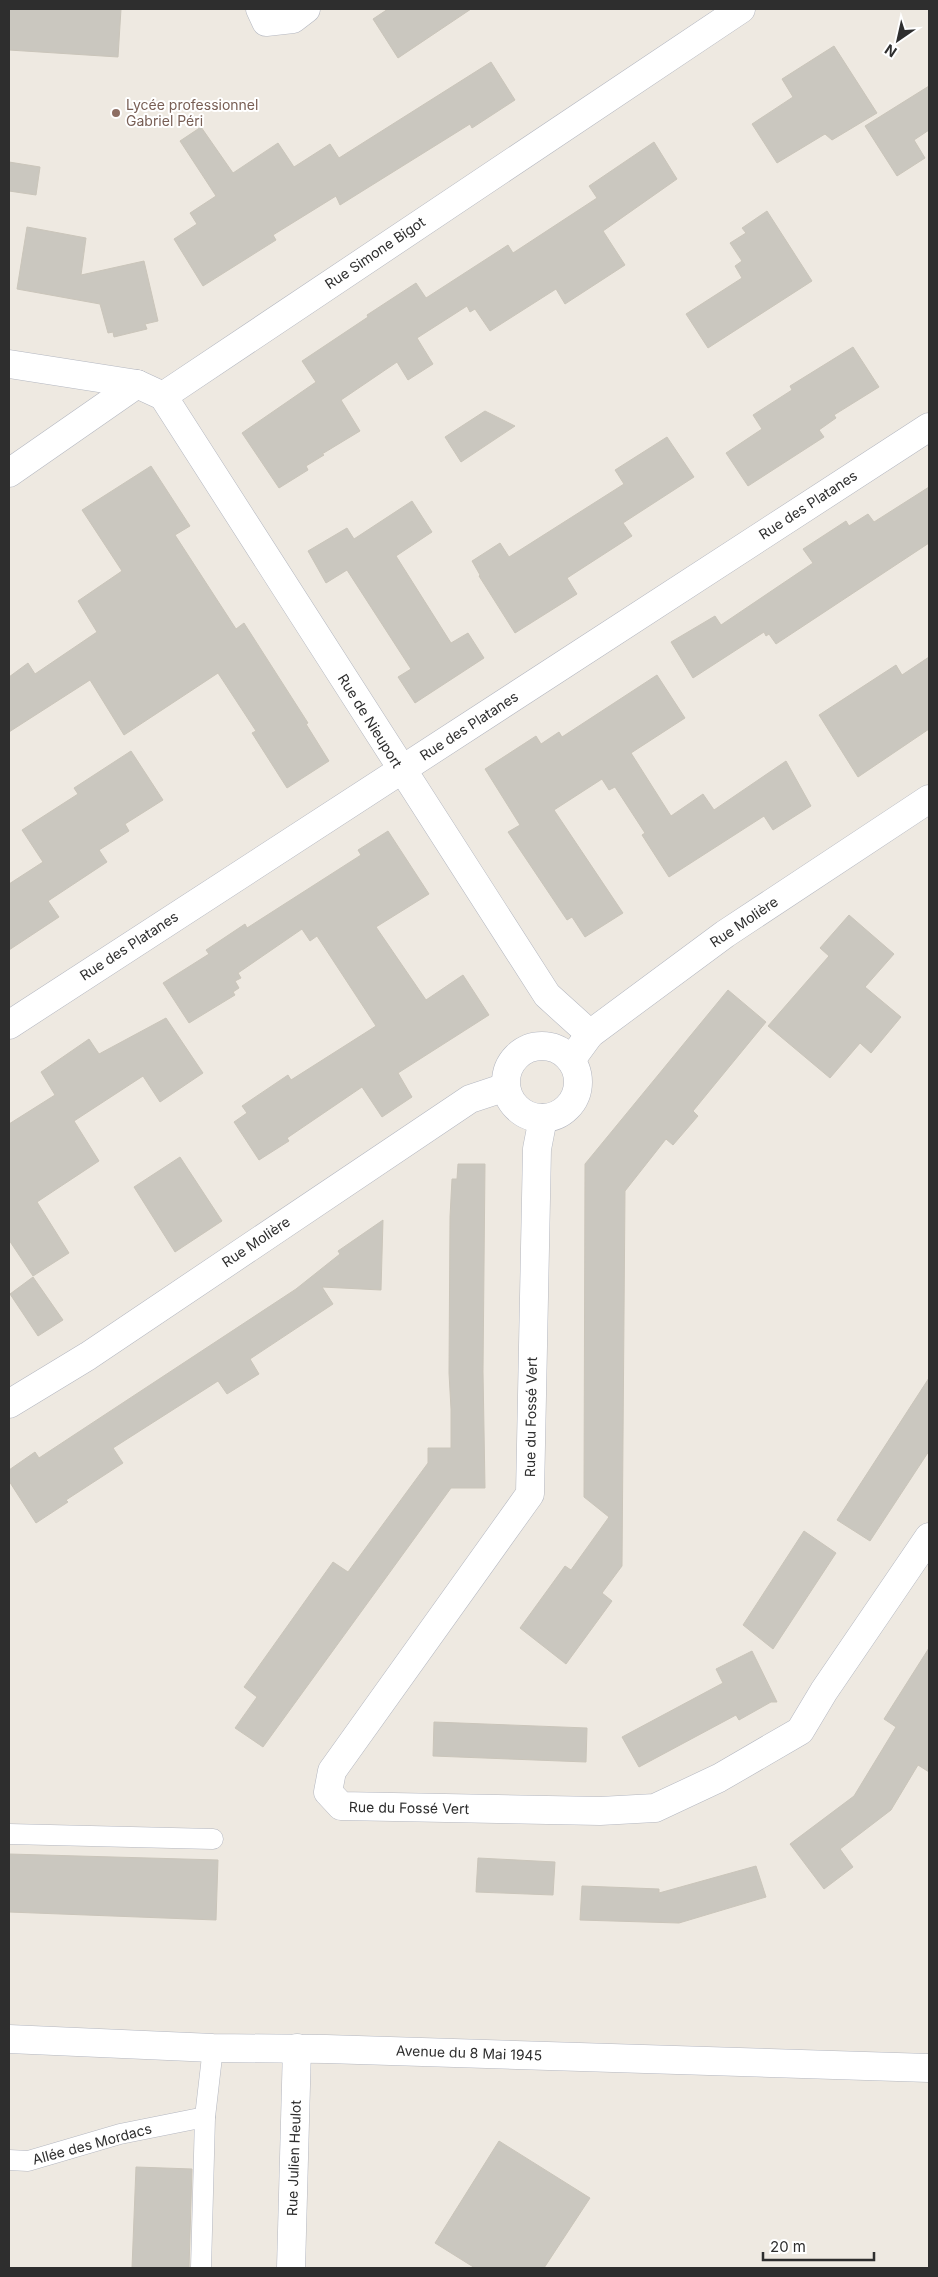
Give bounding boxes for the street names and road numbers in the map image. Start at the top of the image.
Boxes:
street label: Rue Simone Bigot [322,213,428,292]
street label: Rue des Platanes [755,466,860,543]
street label: Rue de Nieuport [335,671,406,771]
street label: Rue des Platanes [416,687,521,764]
street label: Rue Molière [706,893,781,951]
street label: Rue des Platanes [76,907,181,984]
street label: Rue Molière [218,1213,293,1271]
street label: Rue du Fossé Vert [521,1356,540,1477]
street label: Rue du Fossé Vert [349,1798,470,1817]
street label: Avenue du 8 Mai 1945 [396,2041,542,2064]
street label: Rue Julien Heulot [283,2099,304,2216]
street label: Allée des Mordacs [30,2119,153,2168]

